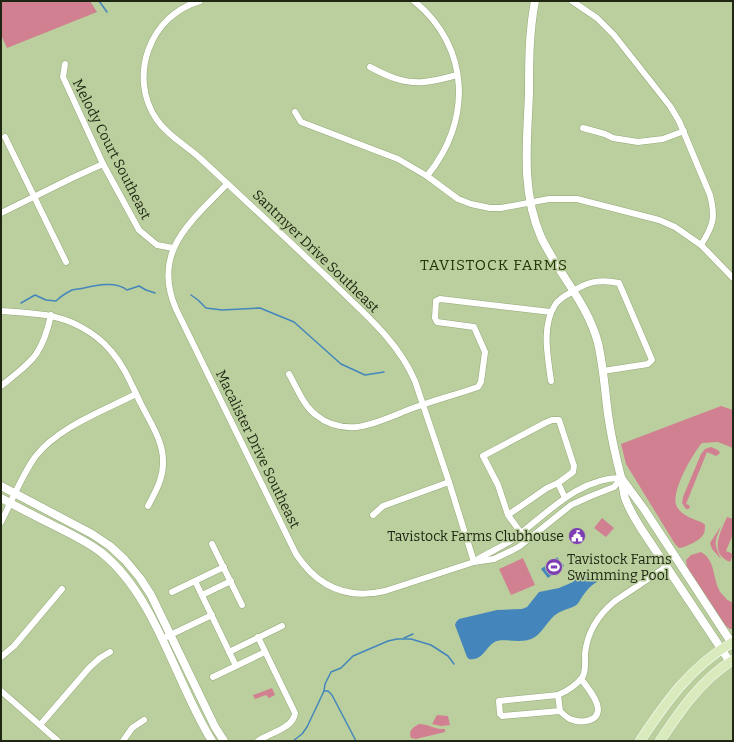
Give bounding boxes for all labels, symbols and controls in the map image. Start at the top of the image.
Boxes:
street label: Melody Court Southeast [69,76,154,222]
street label: Santmyer Drive Southeast [249,186,382,316]
district label: TAVISTOCK FARMS [420,256,568,274]
street label: Macalister Drive Southeast [212,367,303,531]
public building icon: Tavistock Farms Clubhouse [567,526,587,546]
place label: Tavistock Farms Clubhouse [387,528,564,545]
place label: Tavistock Farms Swimming Pool [567,551,672,584]
sports icon: Tavistock Farms Swimming Pool [544,557,564,577]

